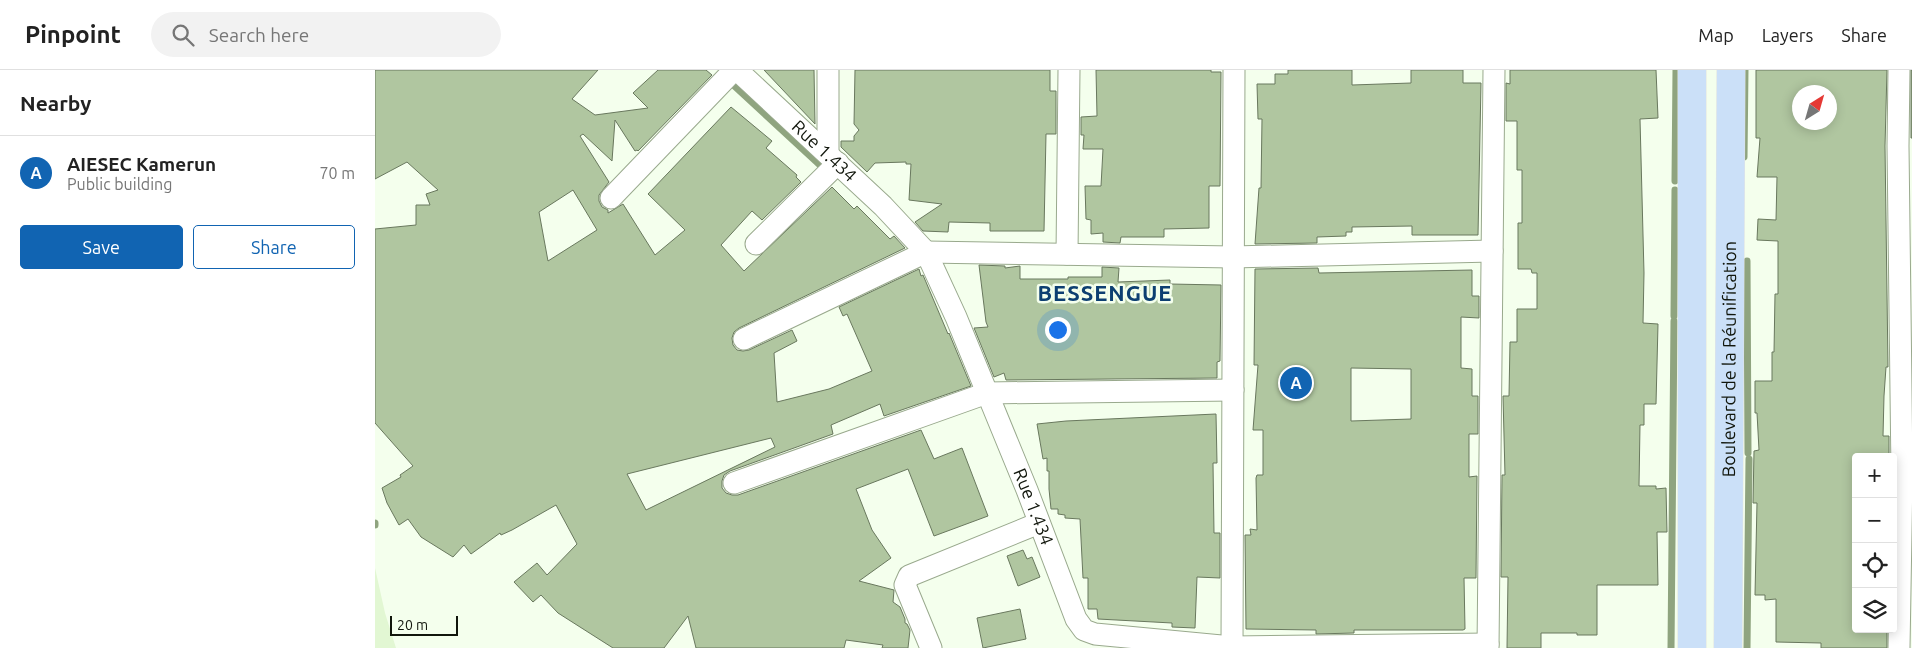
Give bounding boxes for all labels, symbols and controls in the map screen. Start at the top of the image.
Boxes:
search box [151,12,501,57]
text: Pinpoint [25,21,121,48]
icon: search [169,21,197,49]
text: Search here [209,24,309,46]
text: Map [1698,25,1734,45]
text: Layers [1762,25,1813,45]
text: Share [1841,25,1887,45]
north arrow [1792,85,1837,130]
text: Nearby [20,91,91,115]
street label: Rue 1.434 [788,116,861,185]
text: AIESEC Kamerun [67,153,216,175]
text: A [30,164,42,182]
text: 70 m [319,164,355,182]
text: Public building [67,175,172,193]
button: Save [20,225,183,269]
button: Share [193,225,355,269]
street label: Boulevard de la Réunification [1718,241,1739,477]
district label: BESSENGUE [1038,280,1172,305]
your location [1045,317,1071,343]
pin: A [1280,364,1312,402]
map controls [1852,453,1897,633]
button: + [1852,453,1897,498]
street label: Rue 1.434 [1010,465,1058,548]
button: − [1852,498,1897,543]
button: locate [1852,543,1897,588]
button: layers [1852,588,1897,633]
scale bar [390,613,457,636]
text: 20 m [397,617,428,633]

